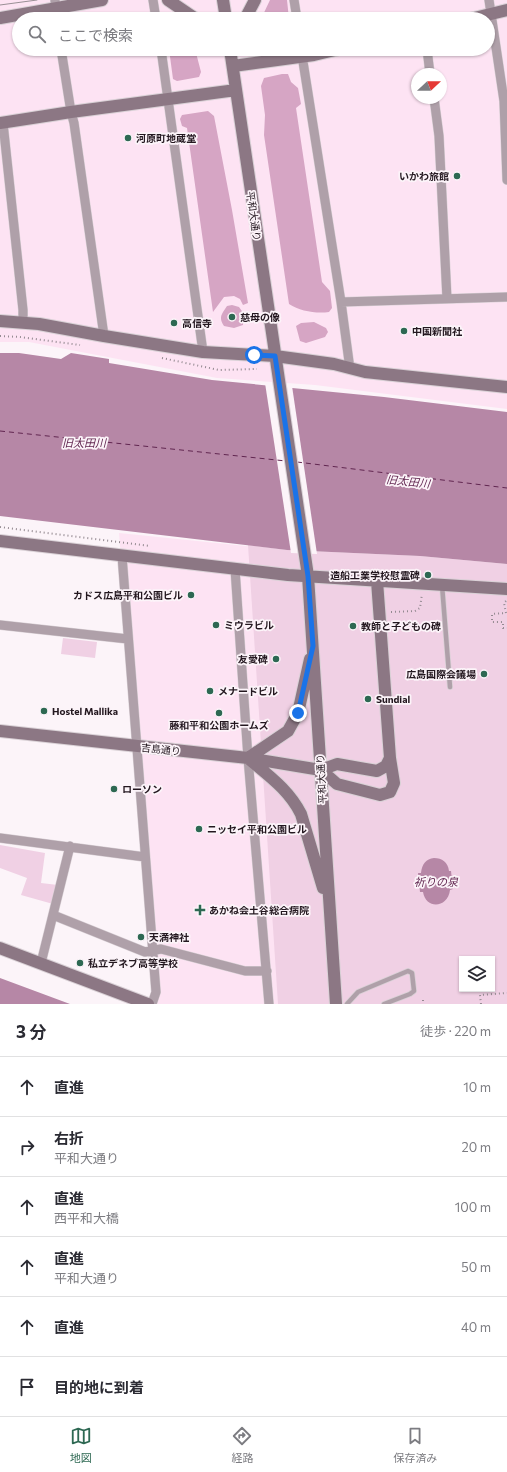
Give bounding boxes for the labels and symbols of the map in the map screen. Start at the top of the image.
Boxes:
north arrow [411,68,447,104]
place label: 河原町地蔵堂 [136,132,196,144]
marker: 河原町地蔵堂 [123,133,133,143]
place label: いかわ旅館 [399,170,449,182]
marker: いかわ旅館 [452,171,462,181]
street label: 平和大通り [245,190,263,242]
place label: 慈母の像 [240,311,280,323]
marker: 慈母の像 [227,312,237,322]
place label: 高信寺 [182,317,212,329]
marker: 高信寺 [169,318,179,328]
place label: 中国新聞社 [412,325,463,337]
marker: 中国新聞社 [399,326,409,336]
route start [245,346,263,364]
water label: 旧太田川 [62,436,107,449]
water label: 旧太田川 [385,472,432,490]
place label: 造船工業学校慰霊碑 [330,569,420,581]
marker: 造船工業学校慰霊碑 [423,570,433,580]
place label: カドス広島平和公園ビル [73,589,183,601]
marker: カドス広島平和公園ビル [186,590,196,600]
place label: ミウラビル [224,619,274,631]
marker: ミウラビル [211,620,221,630]
place label: 教師と子どもの碑 [361,620,441,632]
marker: 教師と子どもの碑 [348,621,358,631]
place label: 友愛碑 [238,653,268,665]
marker: 友愛碑 [271,654,281,664]
place label: 広島国際会議場 [406,668,476,680]
marker: 広島国際会議場 [479,669,489,679]
place label: メナードビル [218,685,278,697]
marker: メナードビル [205,686,215,696]
place label: Sundial [376,693,410,705]
marker: Sundial [363,694,373,704]
route end [289,704,307,722]
place label: Hostel Mallika [52,705,118,717]
marker: Hostel Mallika [39,706,49,716]
marker: 藤和平和公園ホームズ [214,708,224,718]
place label: 藤和平和公園ホームズ [169,719,269,731]
street label: 吉島通り [140,741,182,757]
street label: 平和大通り [314,754,328,804]
place label: ローソン [122,783,162,795]
marker: ローソン [109,784,119,794]
place label: ニッセイ平和公園ビル [207,823,307,835]
marker: ニッセイ平和公園ビル [194,824,204,834]
water label: 祈りの泉 [414,875,459,888]
marker: あかね会土谷総合病院 [194,904,206,916]
place label: あかね会土谷総合病院 [209,904,309,916]
place label: 天満神社 [149,931,190,943]
marker: 天満神社 [136,932,146,942]
place label: 私立デネブ高等学校 [88,957,178,969]
marker: 私立デネブ高等学校 [75,958,85,968]

